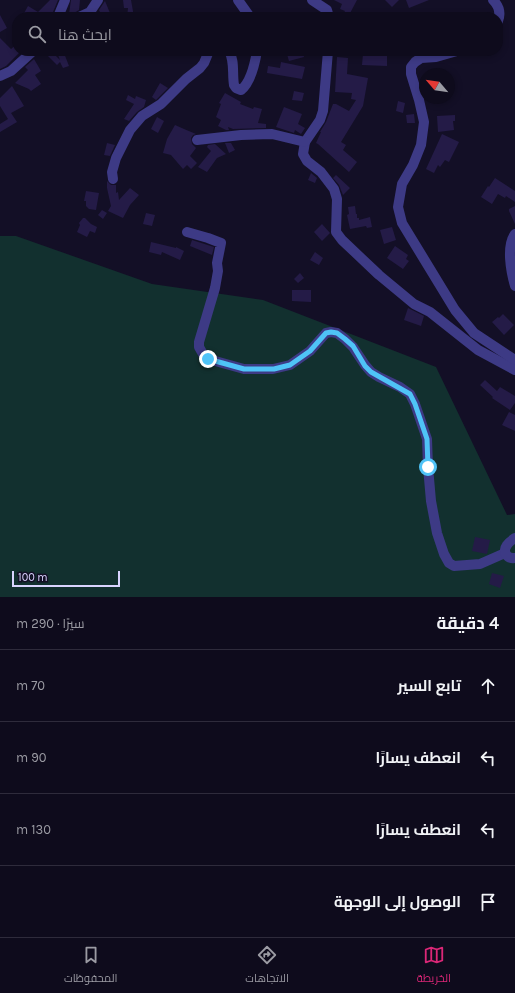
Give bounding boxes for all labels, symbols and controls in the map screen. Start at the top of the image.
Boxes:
search box [12,12,503,56]
icon: search [26,23,48,45]
text: ابحث هنا [58,26,112,44]
north arrow [419,68,455,104]
route end [199,350,217,368]
route start [419,458,437,476]
scale bar [12,569,120,588]
text: 100 m [18,571,48,584]
text: 4 دقيقة [437,613,499,633]
text: سيرًا · 290 m [16,616,85,631]
icon: ahead [477,675,499,697]
text: تابع السير [398,677,461,695]
text: 70 m [16,678,45,693]
icon: left [477,747,499,769]
text: انعطف يسارًا [375,749,461,767]
text: 90 m [16,750,47,765]
icon: left [477,819,499,841]
text: انعطف يسارًا [375,821,461,839]
text: 130 m [16,822,51,837]
icon: arrive [477,891,499,913]
text: الوصول إلى الوجهة [334,893,461,911]
tab: المحفوظات [64,944,117,988]
tab: الاتجاهات [245,944,289,988]
tab: الخريطة [417,944,451,988]

